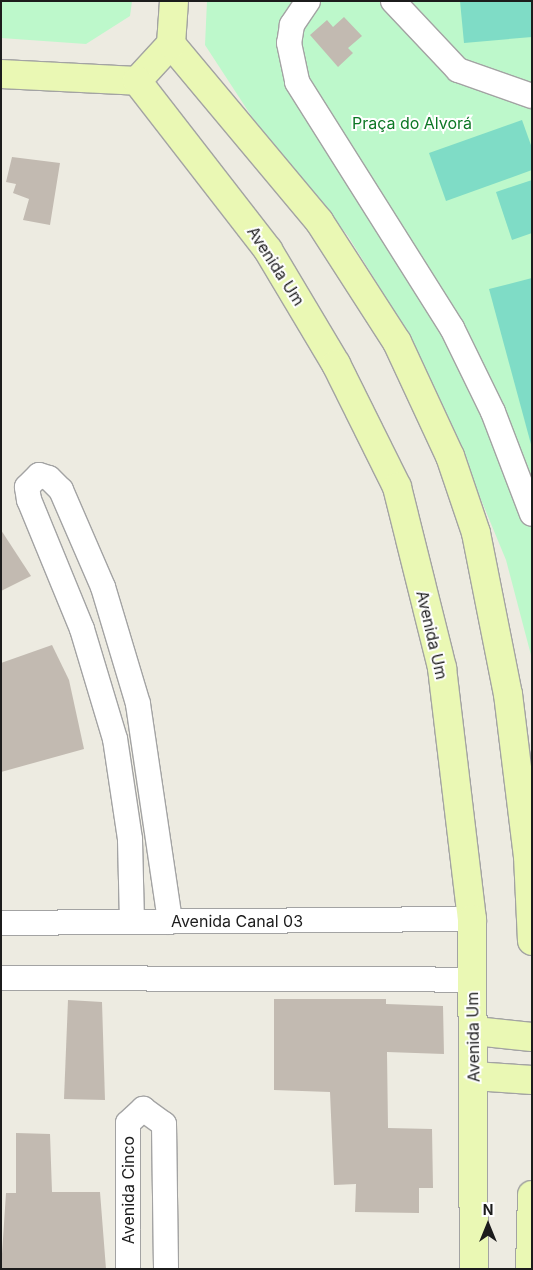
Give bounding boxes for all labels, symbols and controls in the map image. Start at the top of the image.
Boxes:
park label: Praça do Alvorá [352,113,472,133]
street label: Avenida Um [243,223,309,309]
street label: Avenida Um [412,589,452,681]
street label: Avenida Canal 03 [171,911,303,931]
street label: Avenida Um [463,992,483,1082]
street label: Avenida Cinco [118,1136,138,1244]
north arrow [463,1200,513,1250]
text: N [483,1201,493,1218]

